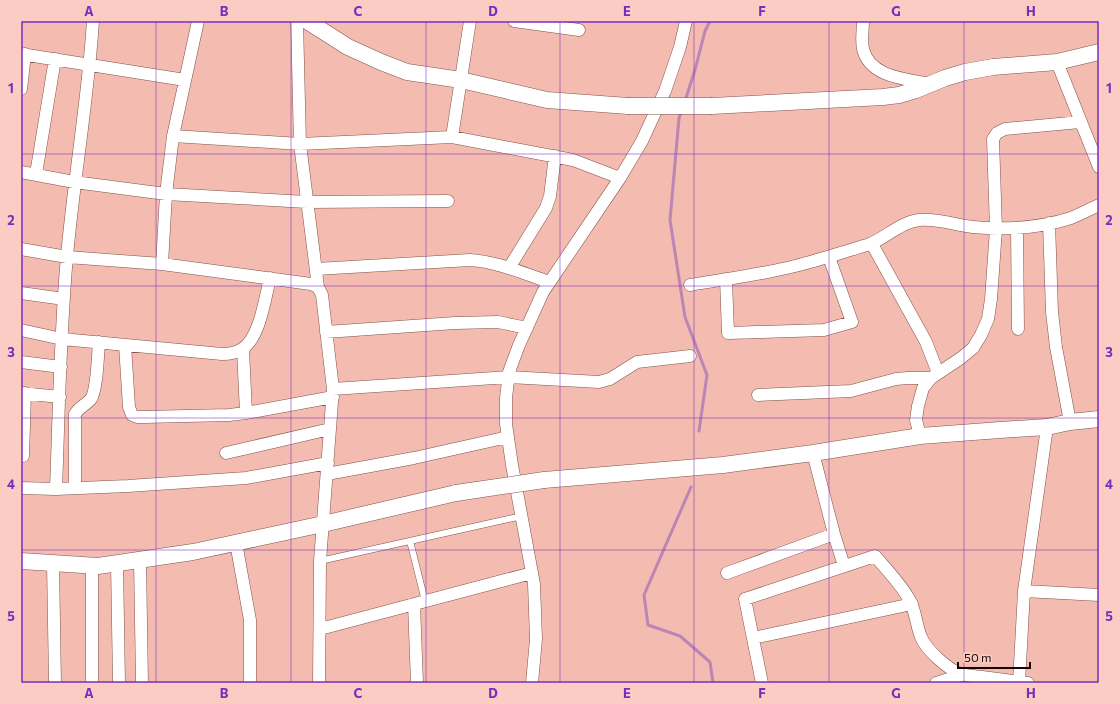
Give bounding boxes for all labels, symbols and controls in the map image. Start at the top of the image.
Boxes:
text: A [84,3,94,19]
text: B [220,3,229,19]
text: C [354,3,363,19]
text: D [488,3,498,19]
text: E [623,3,631,19]
text: F [758,3,766,19]
text: G [891,3,901,19]
text: H [1026,3,1036,19]
text: 1 [8,80,14,96]
text: 1 [1106,80,1112,96]
text: 2 [7,212,15,228]
text: 2 [1105,212,1113,228]
text: 3 [7,344,15,360]
text: 3 [1105,344,1113,360]
text: 4 [7,476,15,492]
text: 4 [1105,476,1113,492]
text: 5 [7,608,15,624]
text: 5 [1105,608,1113,624]
scale bar [958,644,1030,670]
text: 50 m [964,650,992,664]
text: A [84,685,94,701]
text: B [220,685,229,701]
text: C [354,685,363,701]
text: D [488,685,498,701]
text: E [623,685,631,701]
text: F [758,685,766,701]
text: G [891,685,901,701]
text: H [1026,685,1036,701]

